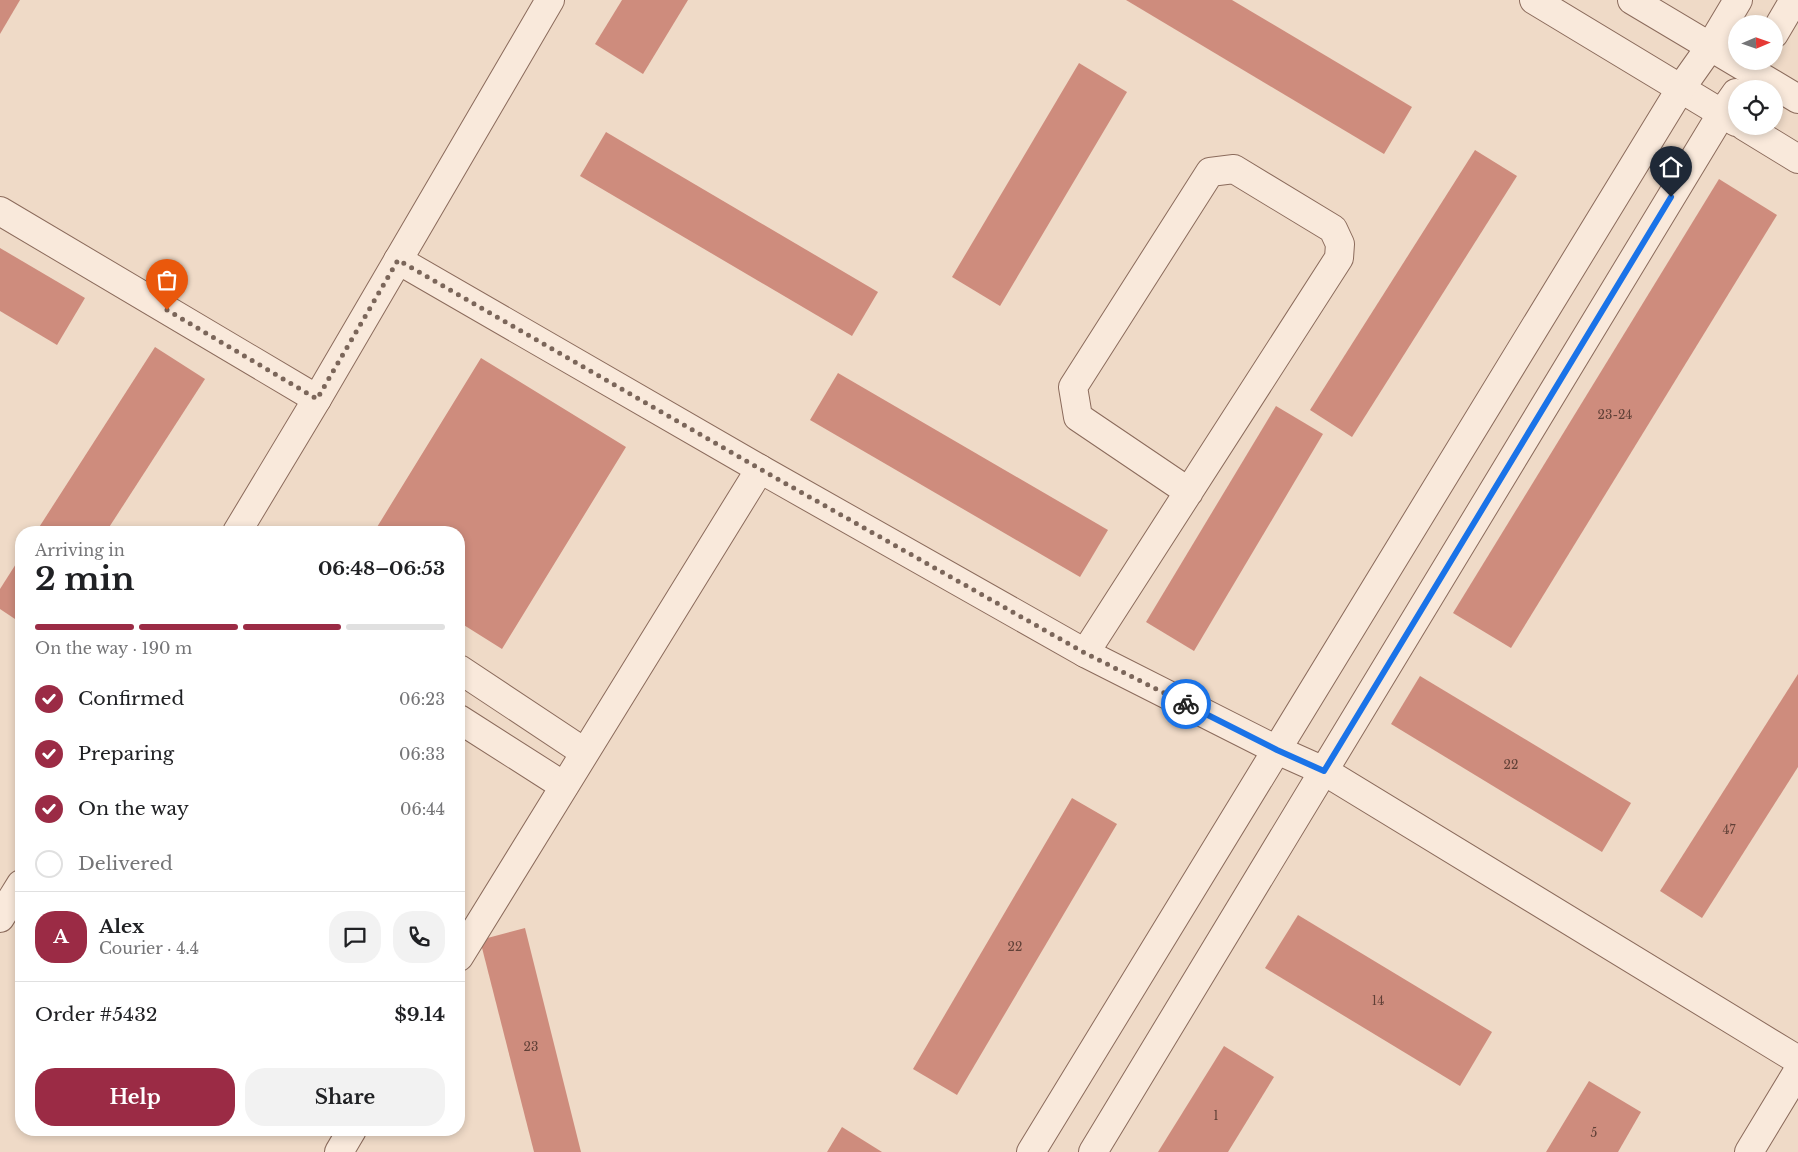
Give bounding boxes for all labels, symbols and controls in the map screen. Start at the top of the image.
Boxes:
north arrow [1728,15,1782,70]
map controls [1728,15,1783,135]
button: locate [1728,80,1783,135]
pin [1650,146,1692,197]
icon: home [1657,153,1685,181]
pin [146,259,188,310]
icon: bag [153,266,181,294]
house number: 23-24 [1598,407,1632,422]
text: Arriving in [35,540,125,560]
text: 06:48–06:53 [318,557,445,580]
text: 2 min [35,559,135,599]
text: On the way · 190 m [35,638,192,658]
courier [1161,679,1211,729]
icon: check [35,685,63,713]
text: Confirmed [78,687,184,710]
text: 06:23 [399,689,445,709]
icon: bike [1172,690,1200,718]
icon: check [35,740,63,768]
text: Preparing [78,742,174,765]
text: 06:33 [399,744,445,764]
house number: 22 [1504,757,1518,772]
icon: check [35,795,63,823]
text: On the way [78,797,189,820]
text: 06:44 [400,799,445,819]
house number: 47 [1722,822,1736,837]
text: Delivered [78,852,173,875]
button: chat [329,911,381,963]
button: phone [393,911,445,963]
text: Alex [99,915,144,938]
text: A [53,925,69,948]
text: Courier · 4.4 [99,938,199,958]
house number: 22 [1008,939,1022,954]
house number: 14 [1372,993,1384,1008]
text: Order #5432 [35,1003,158,1026]
text: $9.14 [395,1003,445,1026]
house number: 23 [524,1039,538,1054]
button: Help [35,1068,235,1126]
button: Share [245,1068,445,1126]
house number: 1 [1213,1108,1219,1123]
house number: 5 [1591,1125,1598,1140]

